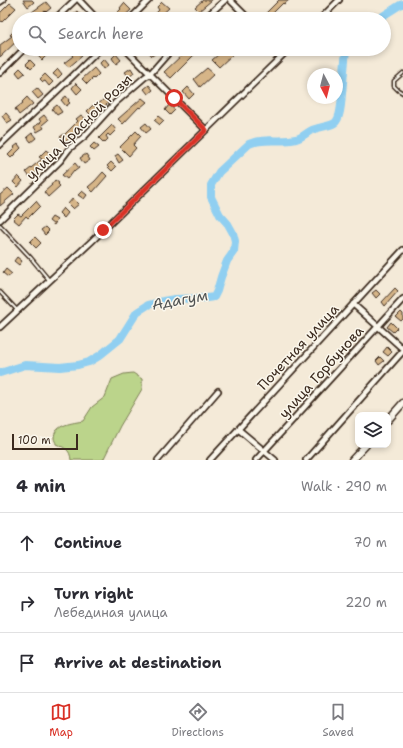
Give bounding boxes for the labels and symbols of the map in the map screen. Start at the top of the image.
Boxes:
north arrow [307,68,343,104]
street label: улица Красной Розы [22,70,136,184]
route start [165,89,183,107]
route end [94,221,112,239]
water label: Адагум [150,285,210,315]
street label: Почетная улица [253,300,343,394]
street label: улица Горбунова [275,322,367,422]
scale bar [12,432,78,451]

